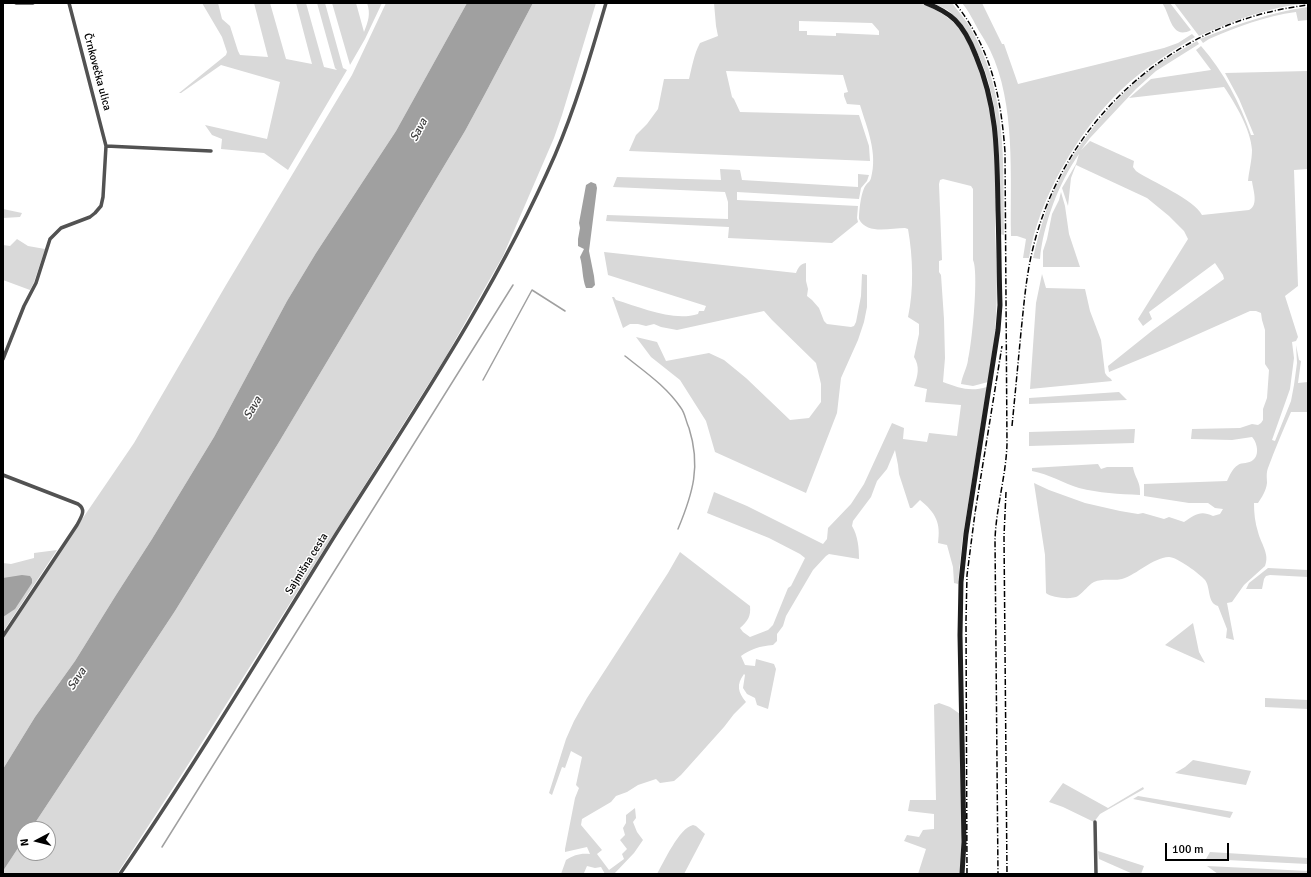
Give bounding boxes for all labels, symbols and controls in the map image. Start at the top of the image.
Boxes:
street label: Črnkovečka ulica [80,32,114,112]
water label: Sava [407,116,431,144]
water label: Sava [241,394,265,422]
street label: Sajmišna cesta [283,531,331,597]
water label: Sava [64,665,90,693]
north arrow [16,821,56,861]
scale bar [1167,835,1231,861]
text: N [18,838,32,847]
text: 100 m [1172,842,1204,857]

